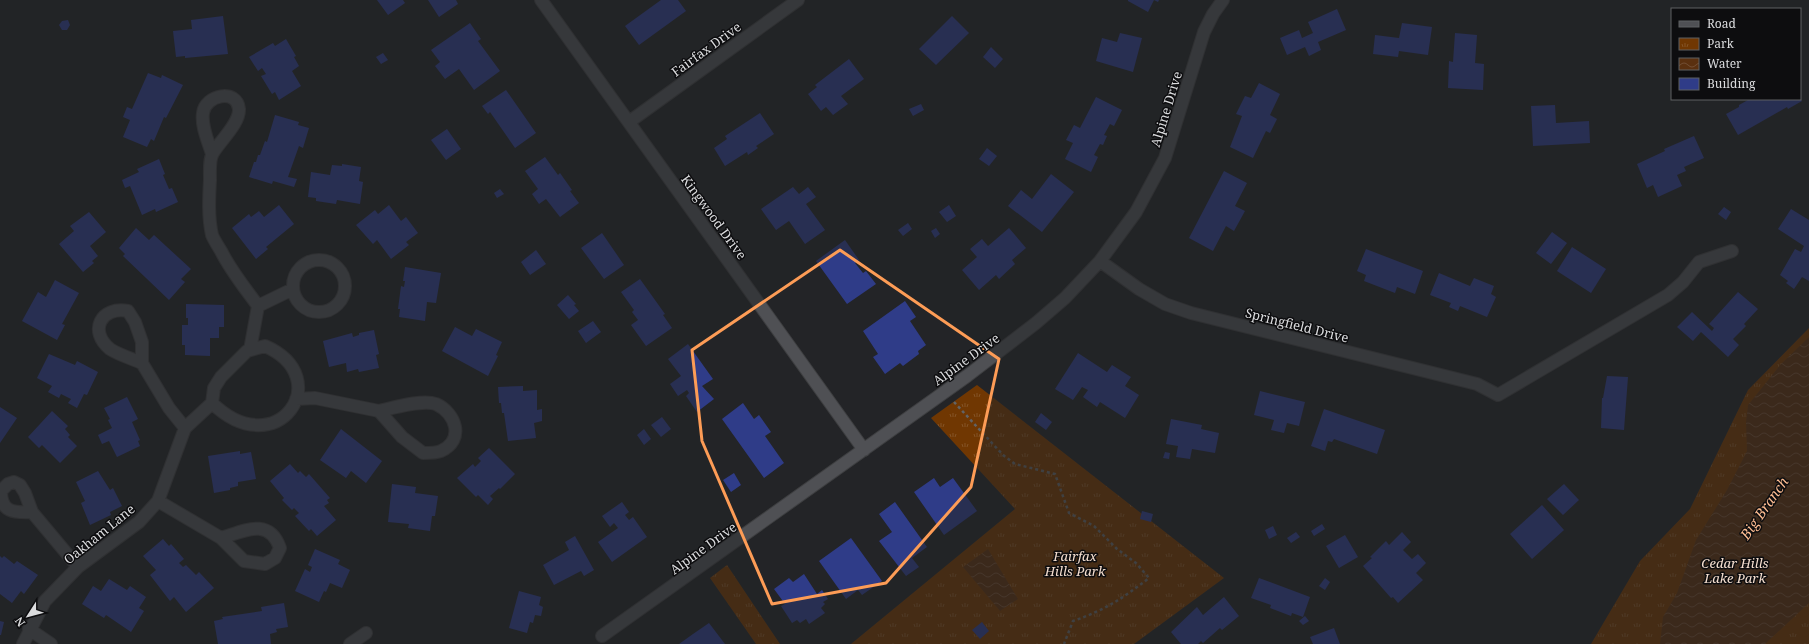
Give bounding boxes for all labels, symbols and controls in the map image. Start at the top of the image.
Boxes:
legend [1671,8,1801,100]
text: Road [1707,15,1737,32]
street label: Fairfax Drive [668,18,744,80]
text: Park [1707,35,1735,52]
text: Water [1707,55,1742,72]
street label: Alpine Drive [1146,69,1186,149]
text: Building [1707,75,1756,92]
street label: Kingwood Drive [677,171,751,263]
street label: Springfield Drive [1243,303,1351,347]
street label: Alpine Drive [929,329,1003,389]
water label: Big Branch [1735,473,1793,544]
street label: Oakham Lane [60,500,138,568]
street label: Alpine Drive [666,518,740,578]
park label: Fairfax Hills Park [1044,547,1106,580]
park label: Cedar Hills Lake Park [1701,554,1769,587]
north arrow [8,596,48,636]
text: N [11,614,28,630]

